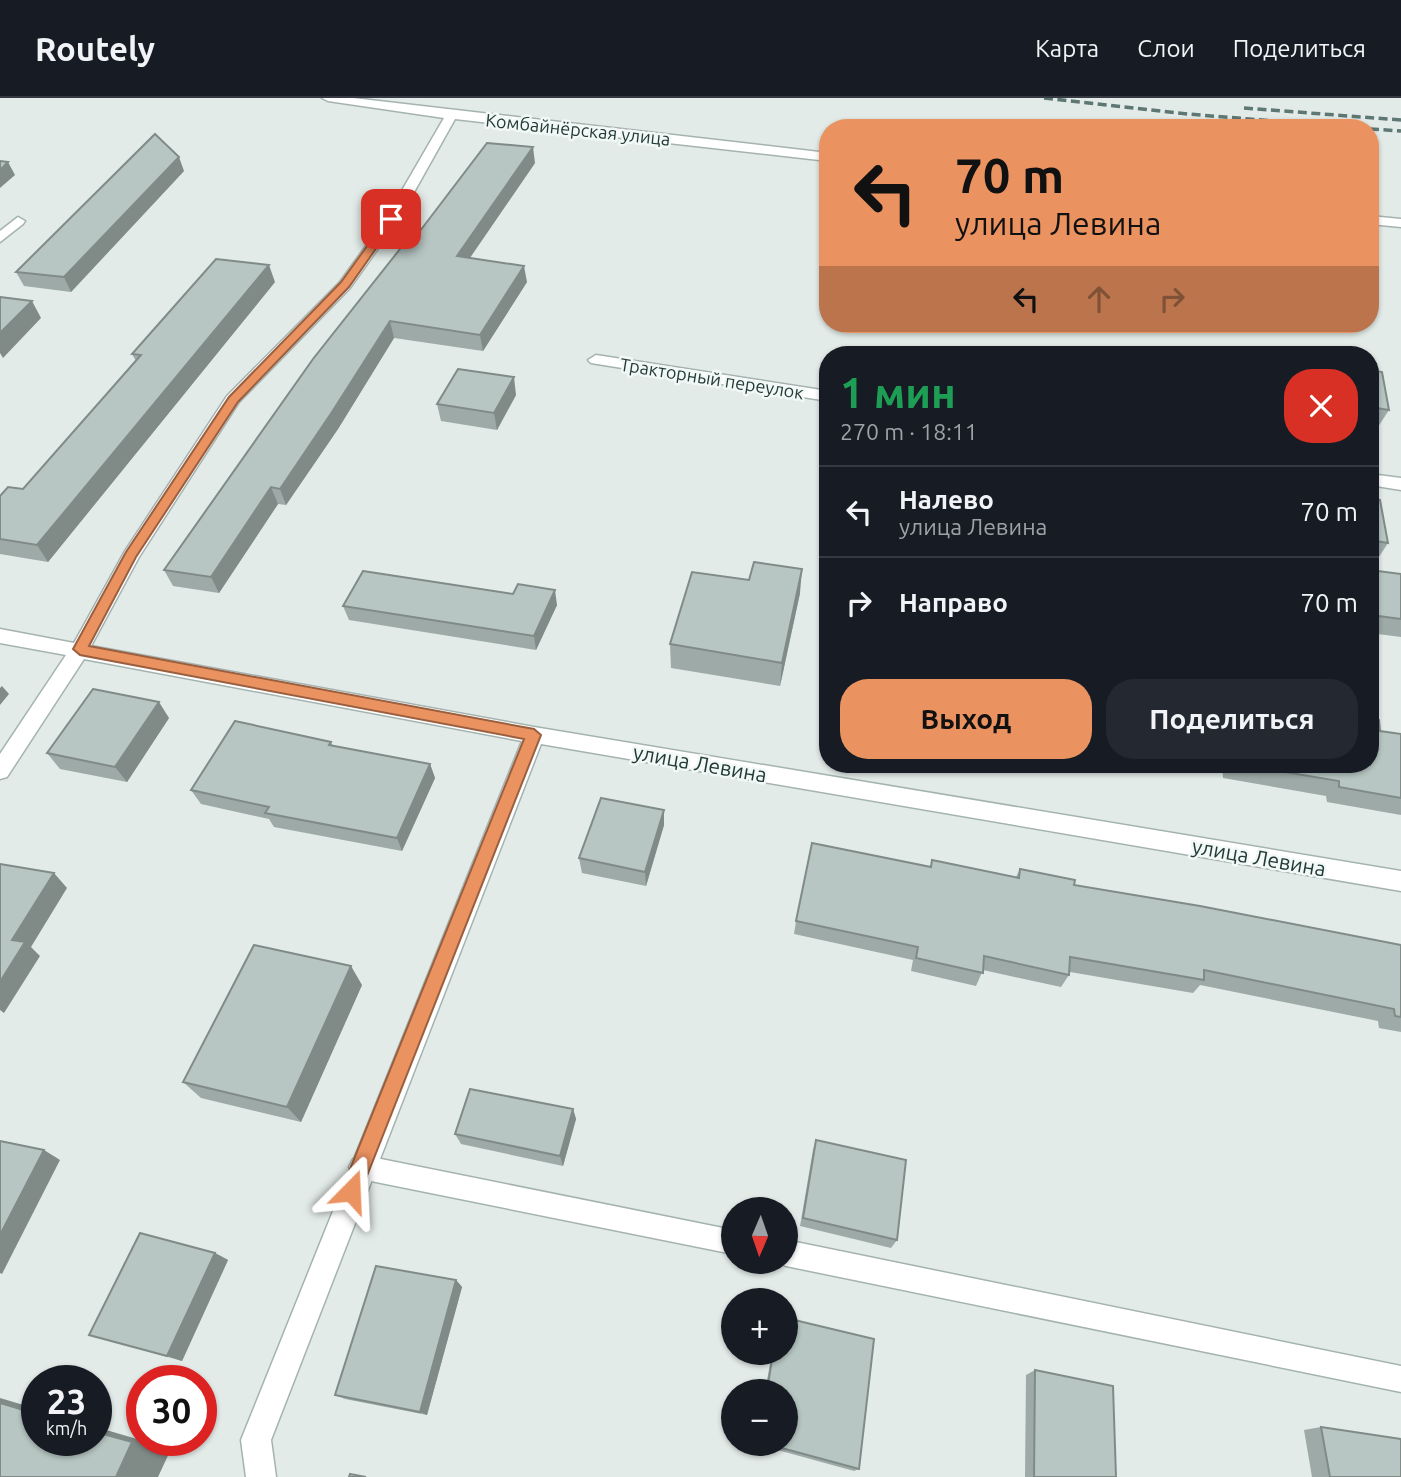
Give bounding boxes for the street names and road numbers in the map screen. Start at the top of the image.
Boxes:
street label: Комбайнёрская улица [485,109,671,149]
street label: Тракторный переулок [619,354,805,402]
street label: улица Левина [631,739,769,787]
street label: улица Левина [1190,833,1328,881]

